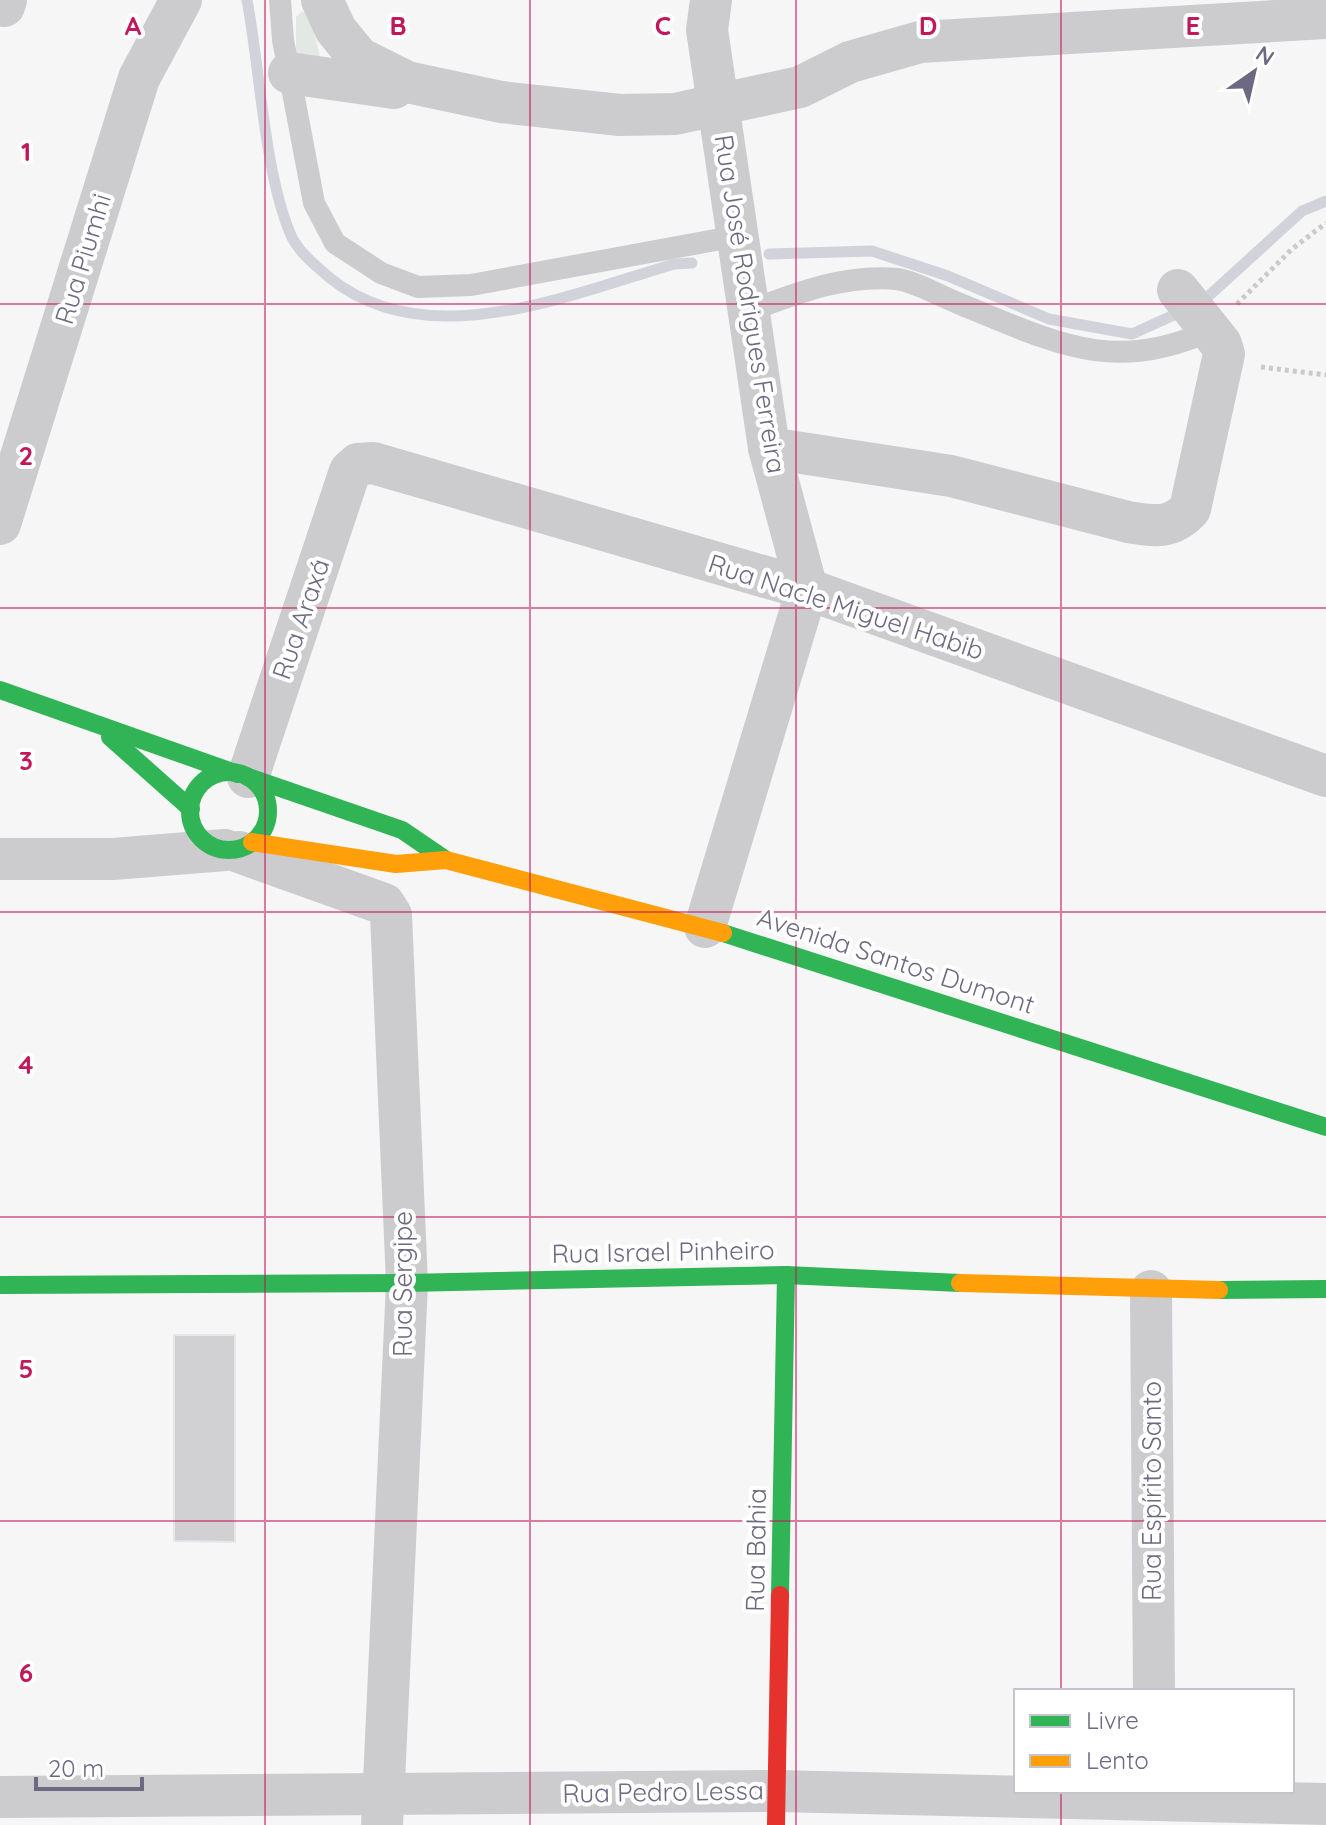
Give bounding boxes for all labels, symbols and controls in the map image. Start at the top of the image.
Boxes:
text: A [125,9,142,42]
text: B [389,9,407,42]
text: C [655,9,671,42]
text: D [919,9,937,42]
text: E [1186,9,1200,42]
north arrow [1214,32,1294,112]
text: N [1251,39,1280,72]
street label: Rua José Rodrigues Ferreira [707,132,794,476]
text: 1 [21,135,31,168]
street label: Rua Piumhi [47,190,118,328]
text: 2 [19,439,33,472]
street label: Rua Nacle Miguel Habib [704,546,988,667]
street label: Rua Araxá [265,554,337,684]
text: 3 [19,744,33,777]
street label: Avenida Santos Dumont [753,900,1039,1021]
text: 4 [18,1048,34,1081]
street label: Rua Sergipe [386,1211,419,1357]
street label: Rua Israel Pinheiro [551,1233,775,1270]
text: 5 [19,1352,33,1385]
street label: Rua Espírito Santo [1135,1381,1168,1601]
street label: Rua Bahia [738,1488,773,1612]
text: 6 [19,1656,33,1689]
legend [1014,1689,1294,1793]
text: Livre [1086,1705,1139,1735]
scale bar [36,1741,142,1791]
text: Lento [1086,1745,1149,1775]
text: 20 m [48,1753,104,1783]
street label: Rua Pedro Lessa [562,1773,764,1810]

